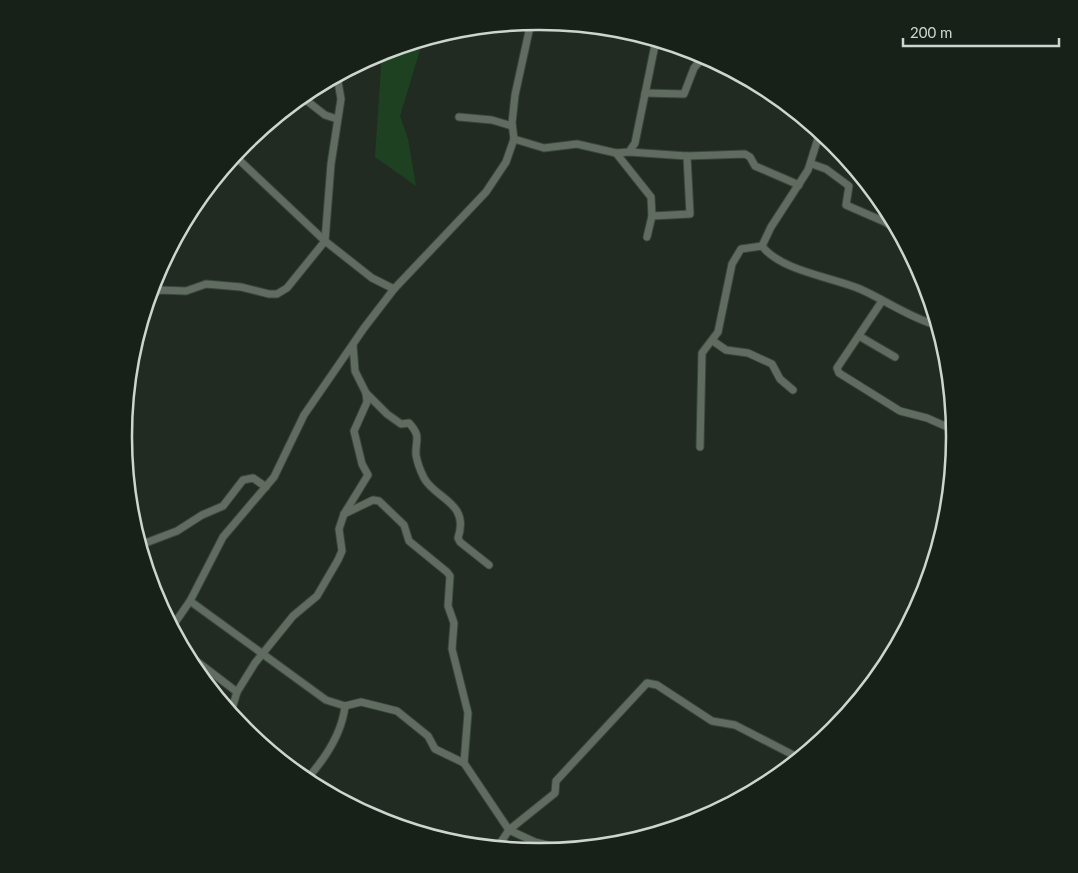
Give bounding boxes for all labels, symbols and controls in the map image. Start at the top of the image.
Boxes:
scale bar [903,15,1059,47]
text: 200 m [910,23,952,41]

